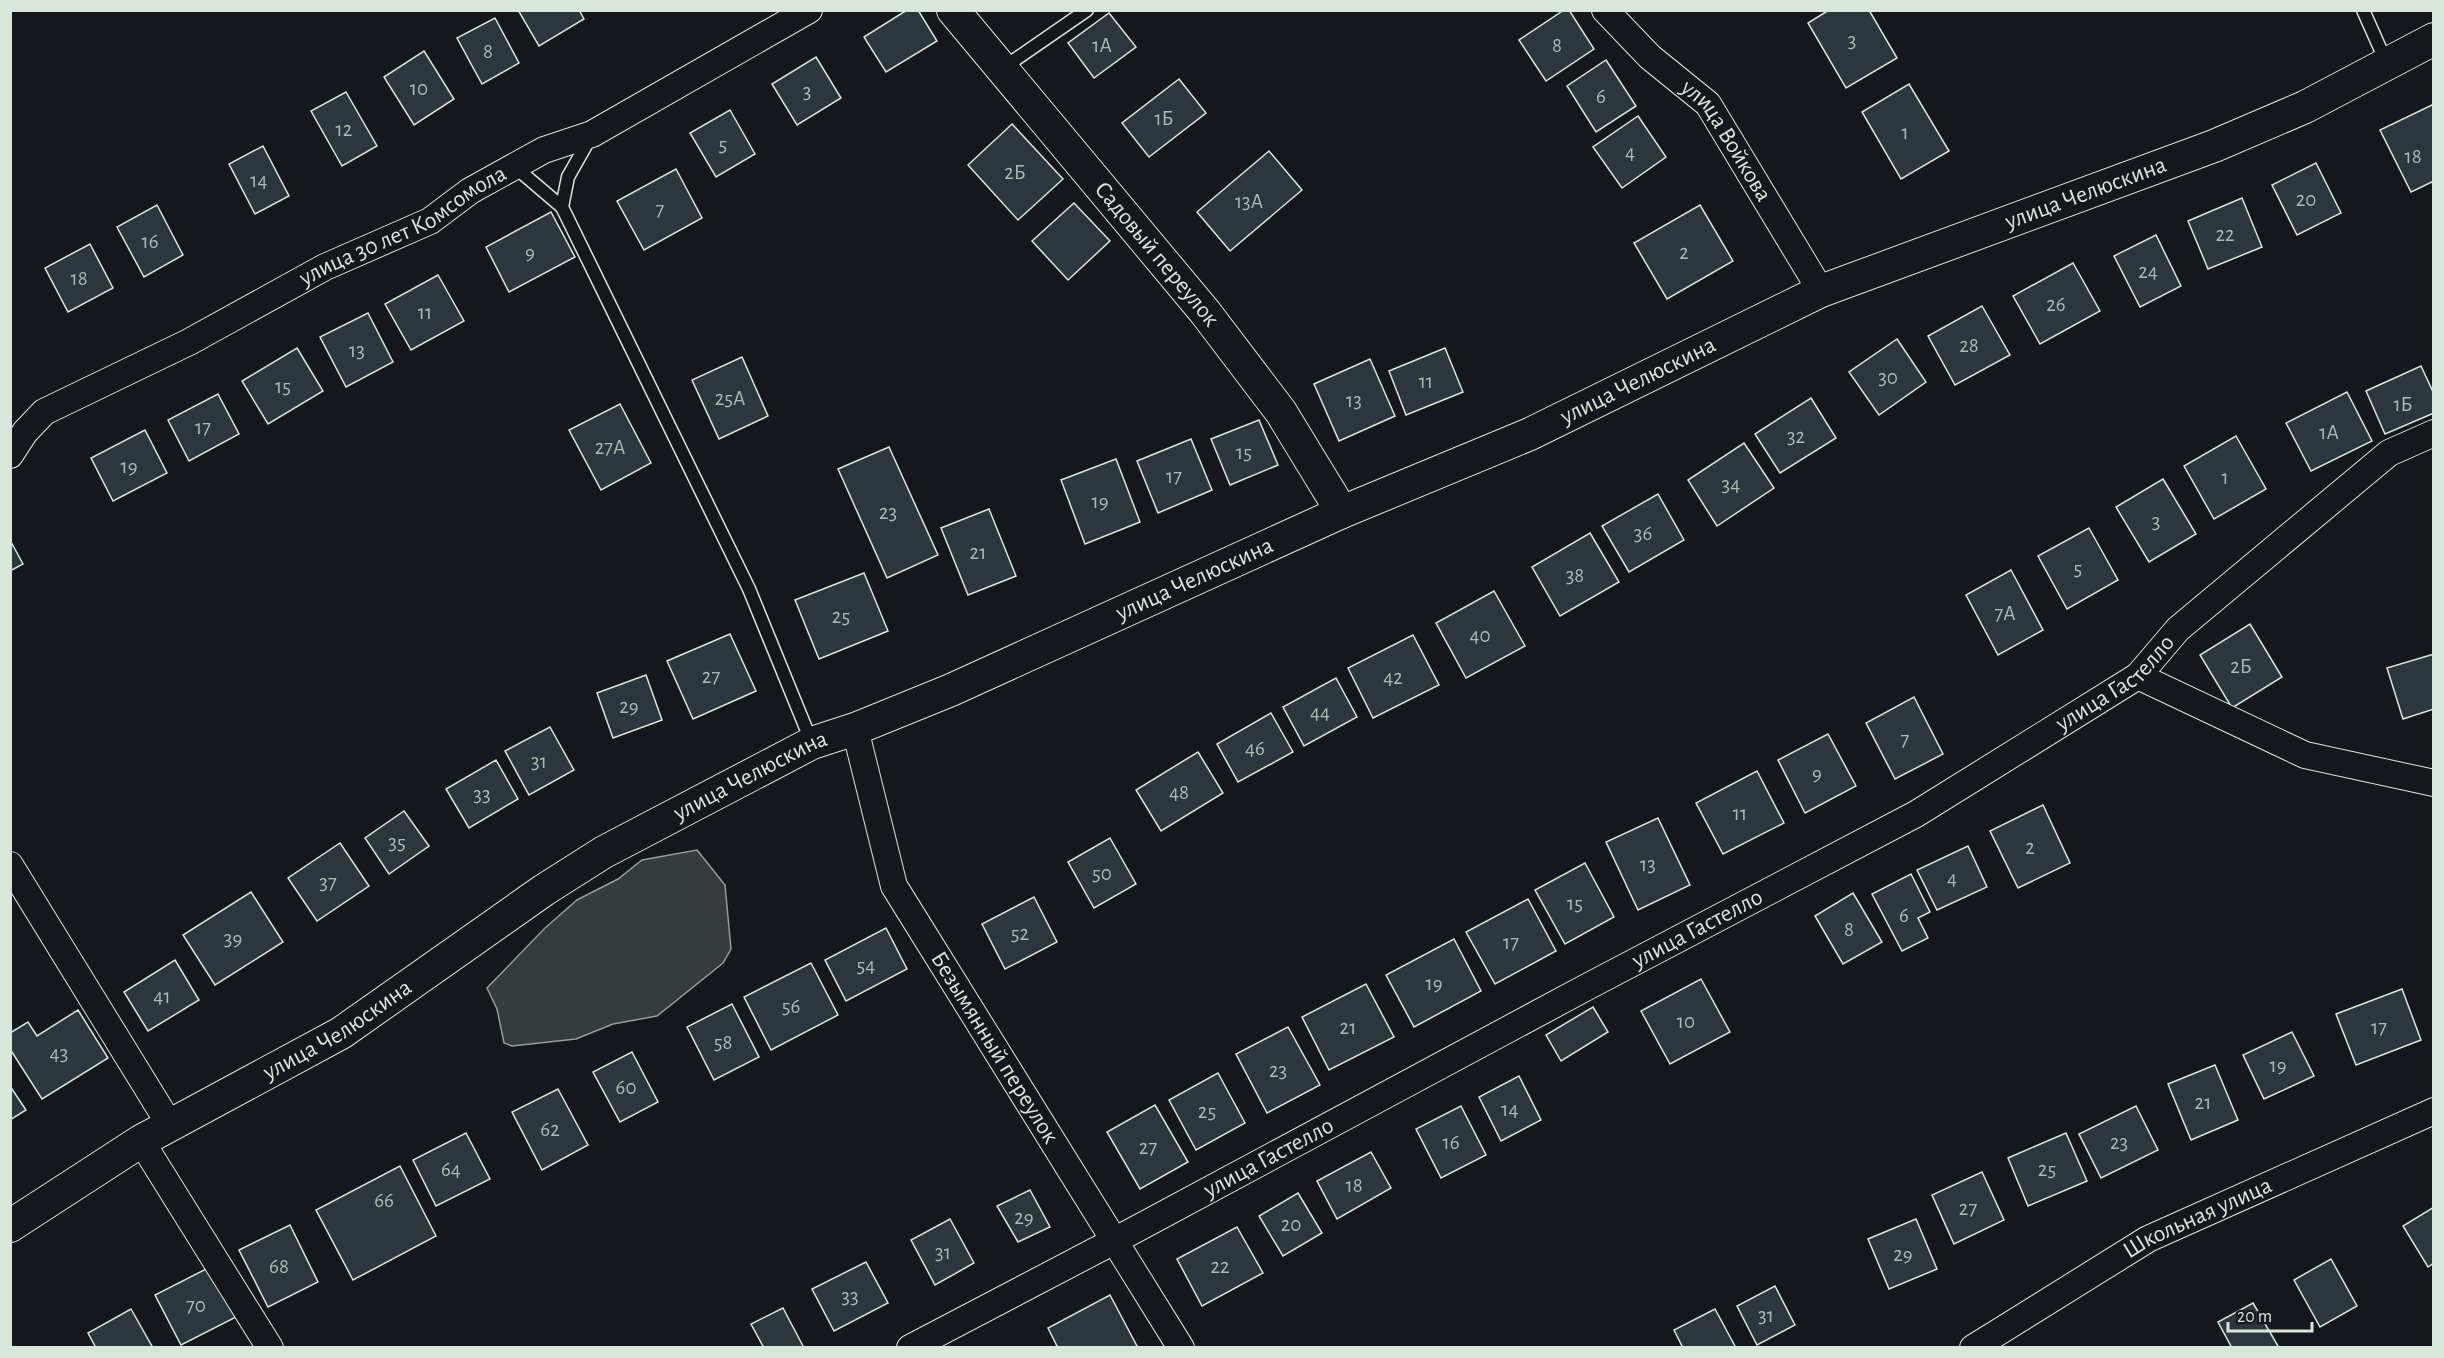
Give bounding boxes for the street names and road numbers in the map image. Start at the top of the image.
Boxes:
street label: улица Войкова [1676,75,1776,206]
street label: улица Челюскина [2001,153,2170,234]
street label: улица 30 лет Комсомола [295,161,511,291]
street label: Садовый переулок [1090,177,1224,331]
street label: улица Челюскина [1556,333,1720,430]
street label: улица Челюскина [1111,533,1277,626]
street label: улица Гастелло [2051,631,2179,736]
street label: улица Челюскина [669,727,830,826]
street label: улица Гастелло [1627,885,1767,973]
street label: Безымянный переулок [926,947,1063,1148]
street label: улица Челюскина [258,975,416,1085]
street label: улица Гастелло [1199,1113,1338,1203]
street label: Школьная улица [2119,1173,2276,1263]

